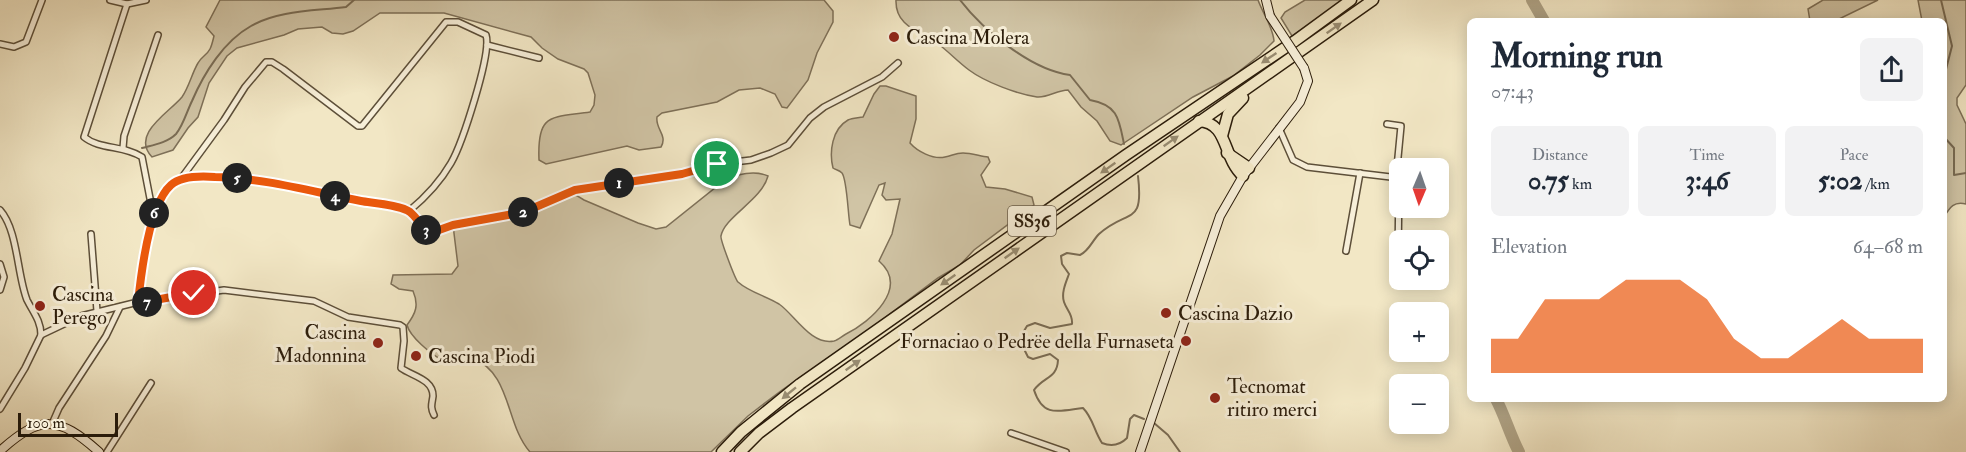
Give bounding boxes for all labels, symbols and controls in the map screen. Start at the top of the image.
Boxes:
one-way arrow [1325,22,1341,34]
place label: Cascina Molera [906,25,1030,50]
marker: Cascina Molera [887,30,901,44]
text: Morning run [1491,36,1663,77]
button: share [1860,38,1923,101]
one-way arrow [1261,52,1277,63]
text: 07:43 [1491,79,1534,104]
one-way arrow [1164,135,1179,147]
pin [691,138,742,189]
text: Distance [1532,145,1588,165]
text: Time [1690,145,1724,165]
text: Pace [1840,145,1868,165]
icon: arrive [700,147,733,180]
north arrow [1389,158,1449,218]
map controls [1389,158,1449,434]
one-way arrow [1100,162,1116,174]
pin: 5 [222,163,252,193]
text: 0.75 [1528,165,1569,197]
text: 3:46 [1685,165,1729,197]
text: 5:02 [1818,165,1862,197]
text: 5 [233,168,241,188]
pin: 1 [604,168,634,198]
text: 1 [616,173,622,193]
text: km [1569,174,1592,194]
text: /km [1862,174,1890,194]
pin: 4 [320,181,350,211]
text: 4 [331,186,339,206]
pin: 2 [508,197,538,227]
pin: 6 [139,198,169,228]
text: 2 [519,202,527,222]
text: 6 [150,203,158,223]
road number: SS36 [1008,206,1056,236]
pin: 3 [411,215,441,245]
text: 3 [423,220,429,240]
button: locate [1389,230,1449,290]
text: Elevation [1491,234,1567,259]
text: 64–68 m [1853,234,1923,259]
one-way arrow [1004,247,1020,259]
pin [168,267,219,318]
one-way arrow [941,274,957,286]
icon: check [177,276,210,309]
place label: Cascina Perego [52,282,114,330]
pin: 7 [132,287,162,317]
text: 7 [143,292,151,312]
marker: Cascina Perego [33,299,47,313]
place label: Cascina Dazio [1178,301,1293,326]
button: + [1389,302,1449,362]
marker: Cascina Dazio [1159,306,1173,320]
place label: Cascina Madonnina [275,320,367,368]
place label: Fornaciao o Pedrëe della Furnaseta [900,329,1175,354]
marker: Fornaciao o Pedrëe della Furnaseta [1179,334,1193,348]
marker: Cascina Madonnina [371,336,385,350]
place label: Cascina Piodi [428,344,535,369]
marker: Cascina Piodi [409,349,423,363]
one-way arrow [844,359,860,371]
place label: Tecnomat ritiro merci [1227,374,1317,422]
button: − [1389,374,1449,434]
one-way arrow [782,386,797,399]
marker: Tecnomat ritiro merci [1208,391,1222,405]
scale bar [18,410,118,438]
text: 100 m [27,413,65,433]

